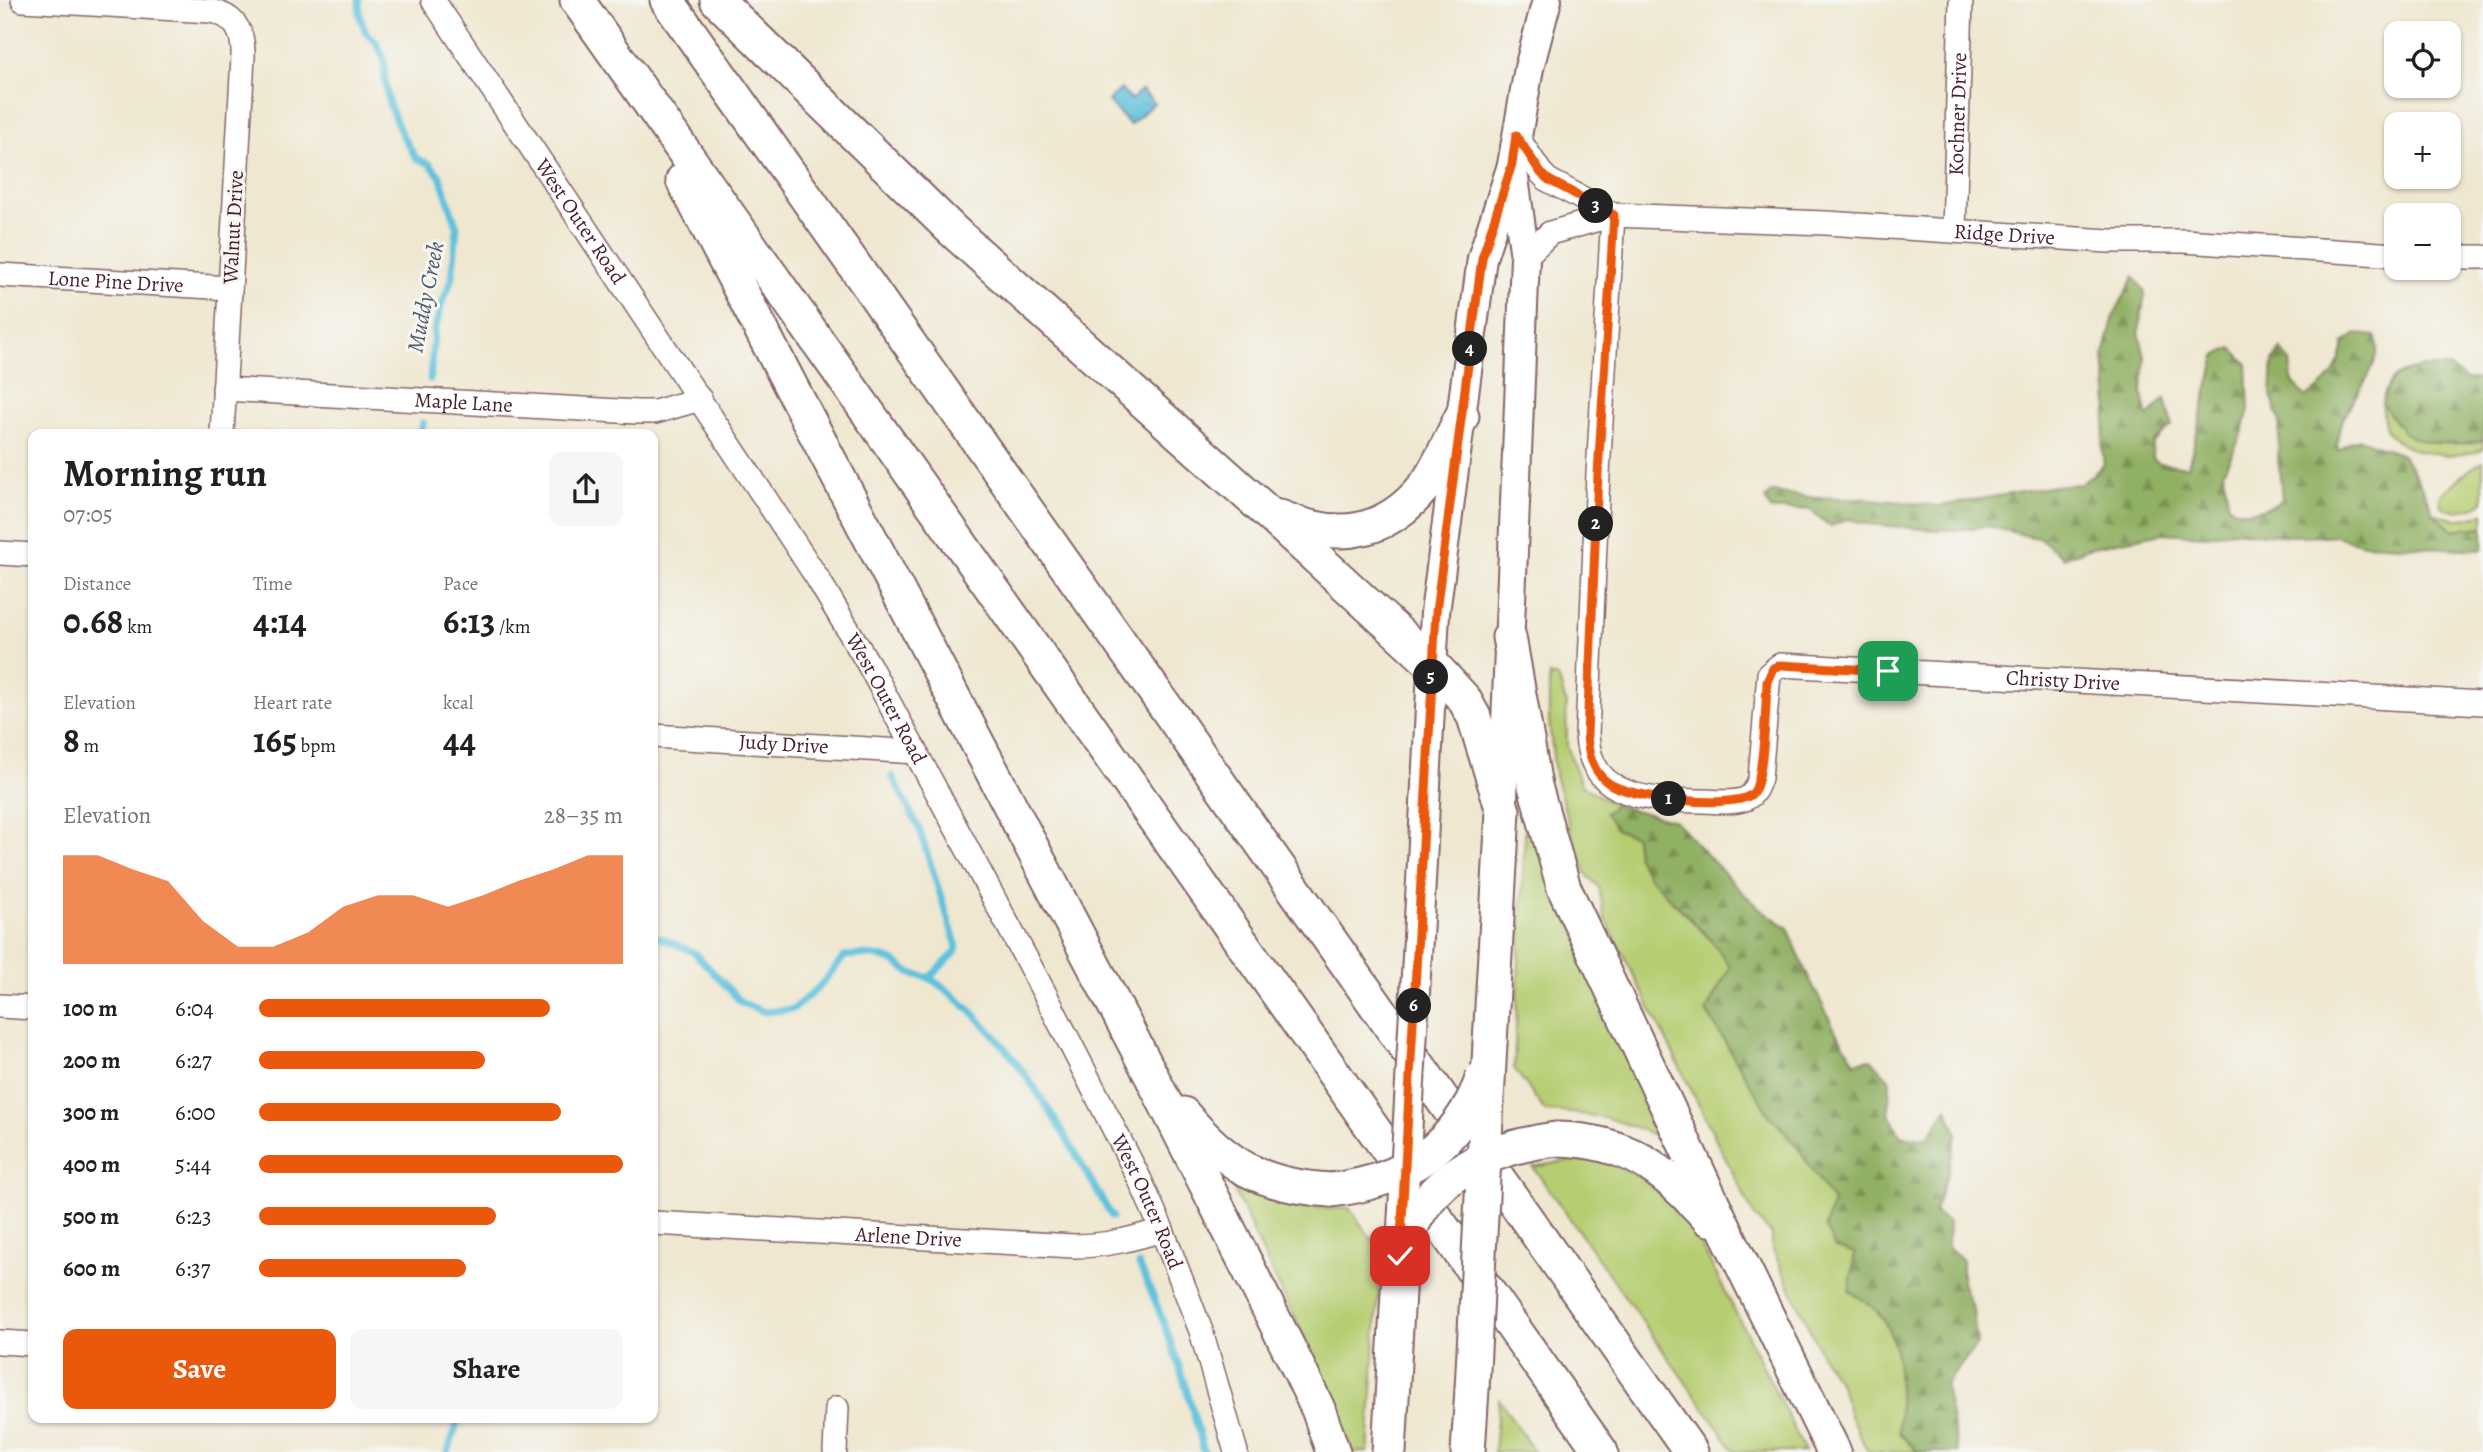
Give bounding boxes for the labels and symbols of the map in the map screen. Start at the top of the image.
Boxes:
street label: Kochner Drive [1942,52,1973,176]
street label: West Outer Road [528,152,633,290]
street label: Walnut Drive [216,169,250,286]
pin: 3 [1578,188,1614,224]
street label: Ridge Drive [1953,217,2056,252]
water label: Muddy Creek [400,239,451,355]
street label: Lone Pine Drive [47,264,184,299]
pin: 4 [1452,332,1488,366]
street label: Maple Lane [414,386,514,419]
pin: 2 [1578,506,1614,542]
street label: West Outer Road [839,627,934,770]
pin [1858,641,1918,701]
pin: 5 [1414,660,1448,694]
street label: Christy Drive [2005,663,2121,697]
street label: Judy Drive [738,727,829,761]
pin: 1 [1652,782,1686,816]
pin: 6 [1396,988,1432,1024]
street label: West Outer Road [1104,1128,1190,1274]
street label: Arlene Drive [854,1220,963,1254]
pin [1370,1226,1430,1286]

